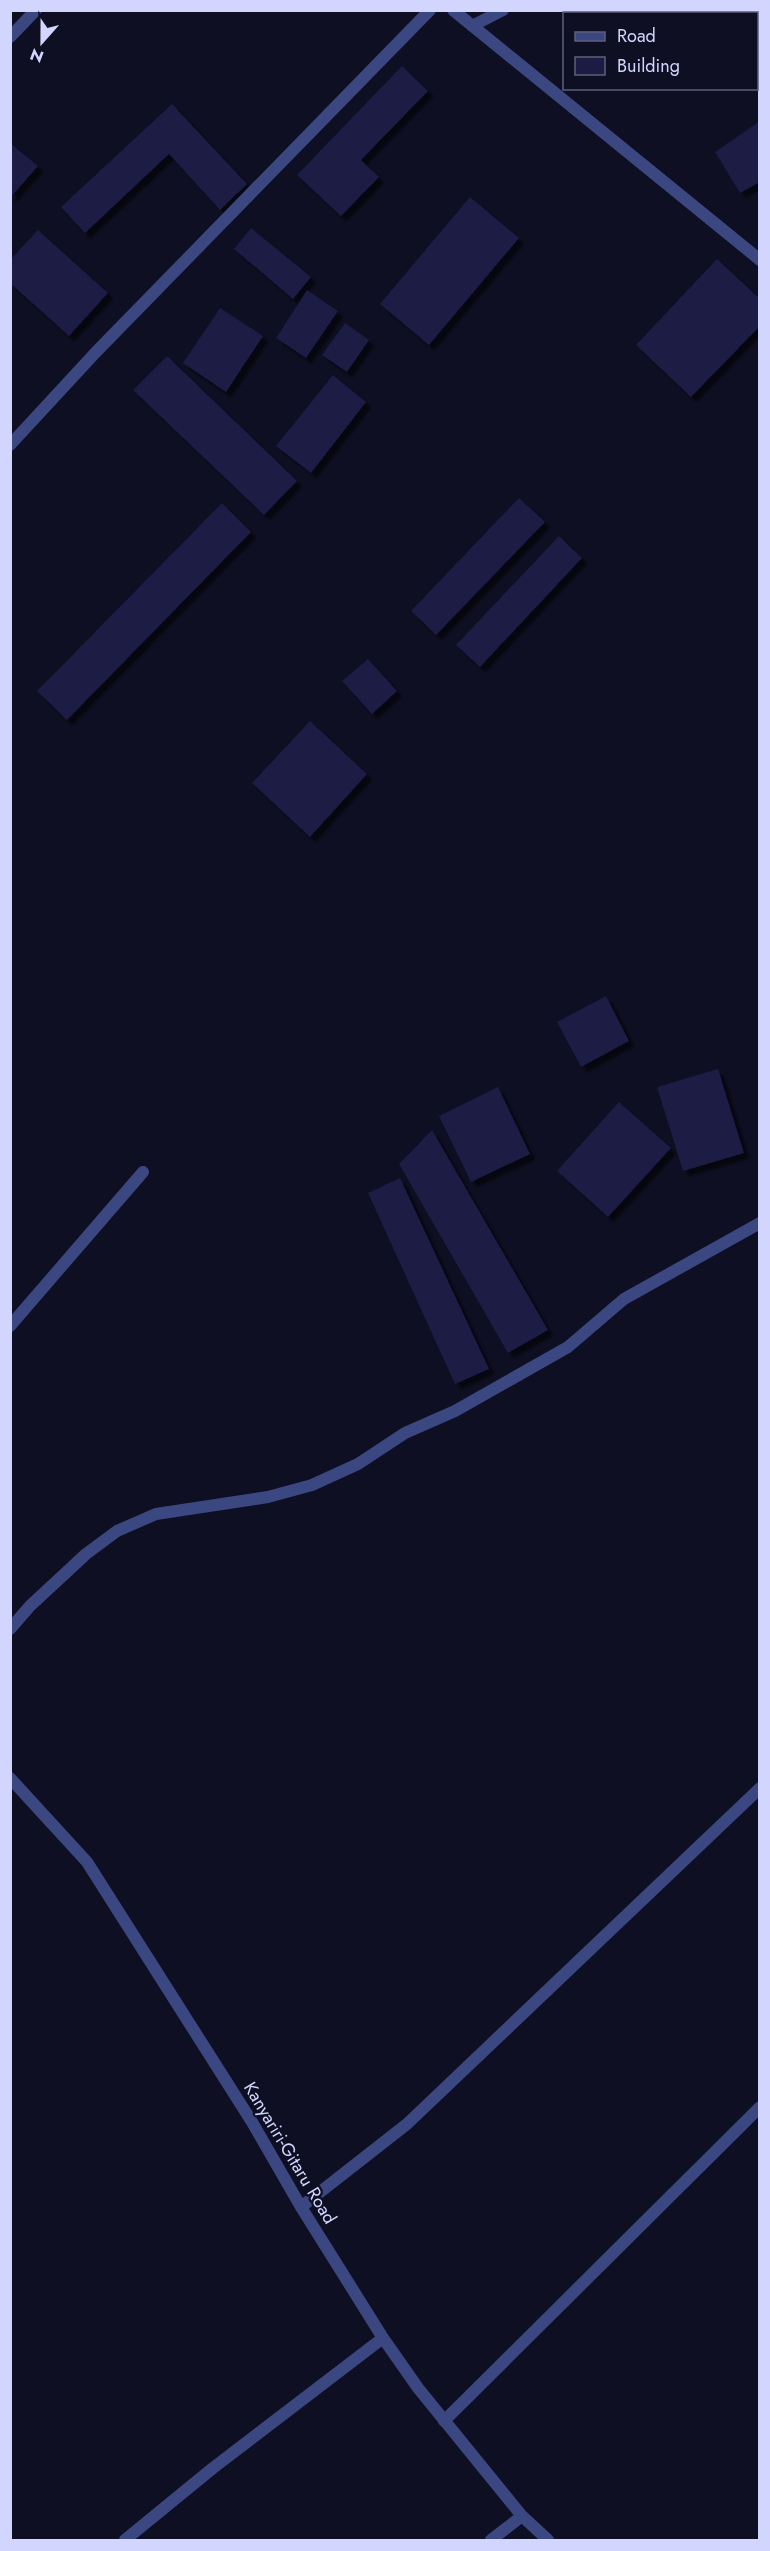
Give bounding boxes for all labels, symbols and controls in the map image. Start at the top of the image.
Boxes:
north arrow [12,12,72,72]
legend [563,12,758,90]
text: Road [617,23,656,49]
text: N [27,43,47,69]
text: Building [617,53,680,79]
street label: Kanyariri-Gitaru Road [237,2077,343,2229]

